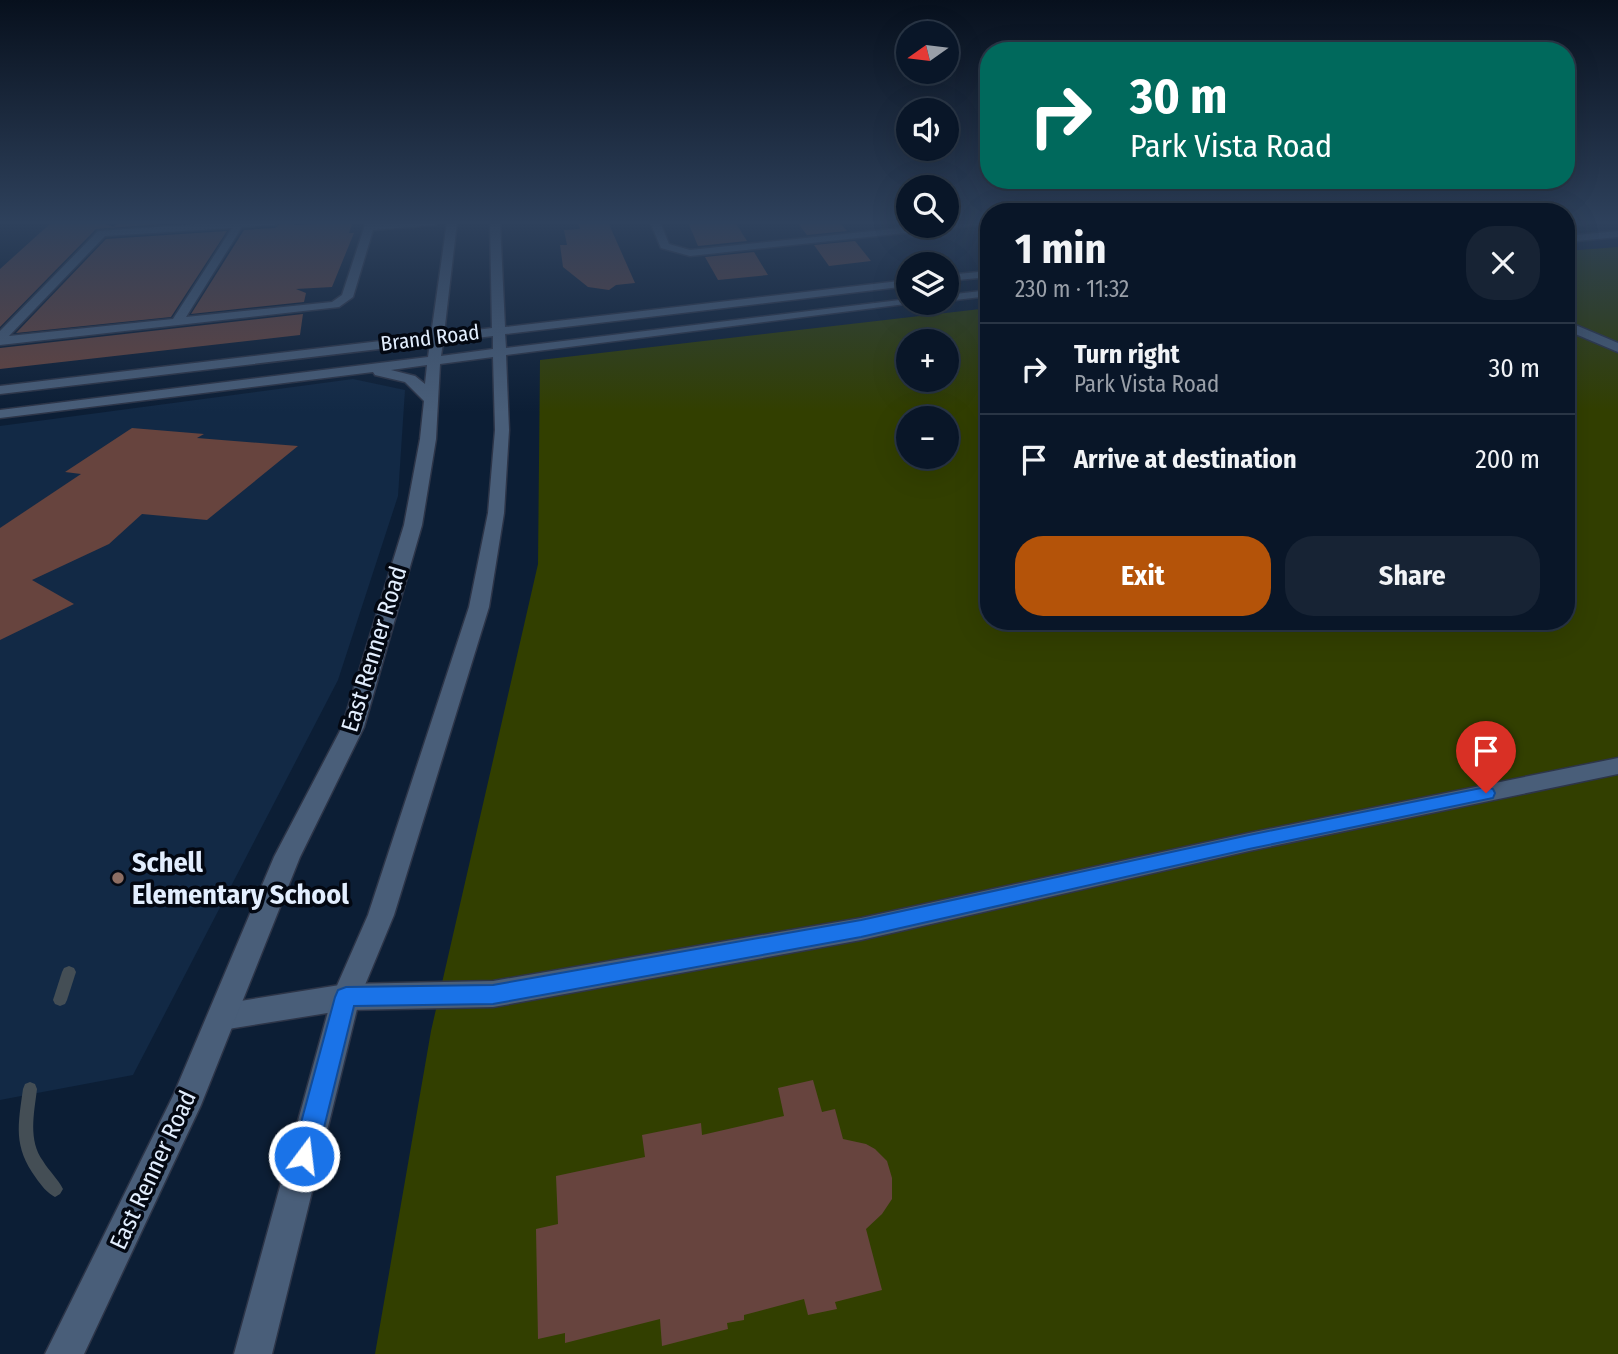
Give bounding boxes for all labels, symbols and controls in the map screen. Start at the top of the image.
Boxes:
north arrow [896,21,959,84]
map controls [896,21,959,469]
text: 30 m [1130,67,1228,126]
icon: right [1015,70,1106,161]
button: sound [896,98,959,161]
text: Park Vista Road [1130,127,1332,165]
button: search [896,175,959,238]
text: 1 min [1015,224,1106,274]
button: close [1466,226,1540,300]
button: layers [896,252,959,315]
text: 230 m · 11:32 [1015,275,1129,303]
street label: Brand Road [379,319,481,357]
button: + [896,329,959,392]
text: Turn right [1074,339,1180,370]
icon: right [1015,350,1053,388]
text: 30 m [1489,353,1540,384]
text: Park Vista Road [1074,370,1219,398]
button: − [896,406,959,469]
icon: arrive [1015,441,1053,479]
text: Arrive at destination [1074,444,1297,475]
text: 200 m [1475,444,1540,475]
button: Exit [1015,536,1271,616]
button: Share [1285,536,1540,616]
street label: East Renner Road [335,563,413,735]
pin [1456,721,1516,793]
icon: arrive [1467,732,1505,770]
place label: Schell Elementary School [132,846,349,911]
marker: Schell Elementary School [110,870,126,886]
street label: East Renner Road [104,1086,202,1254]
position arrow [267,1119,341,1193]

